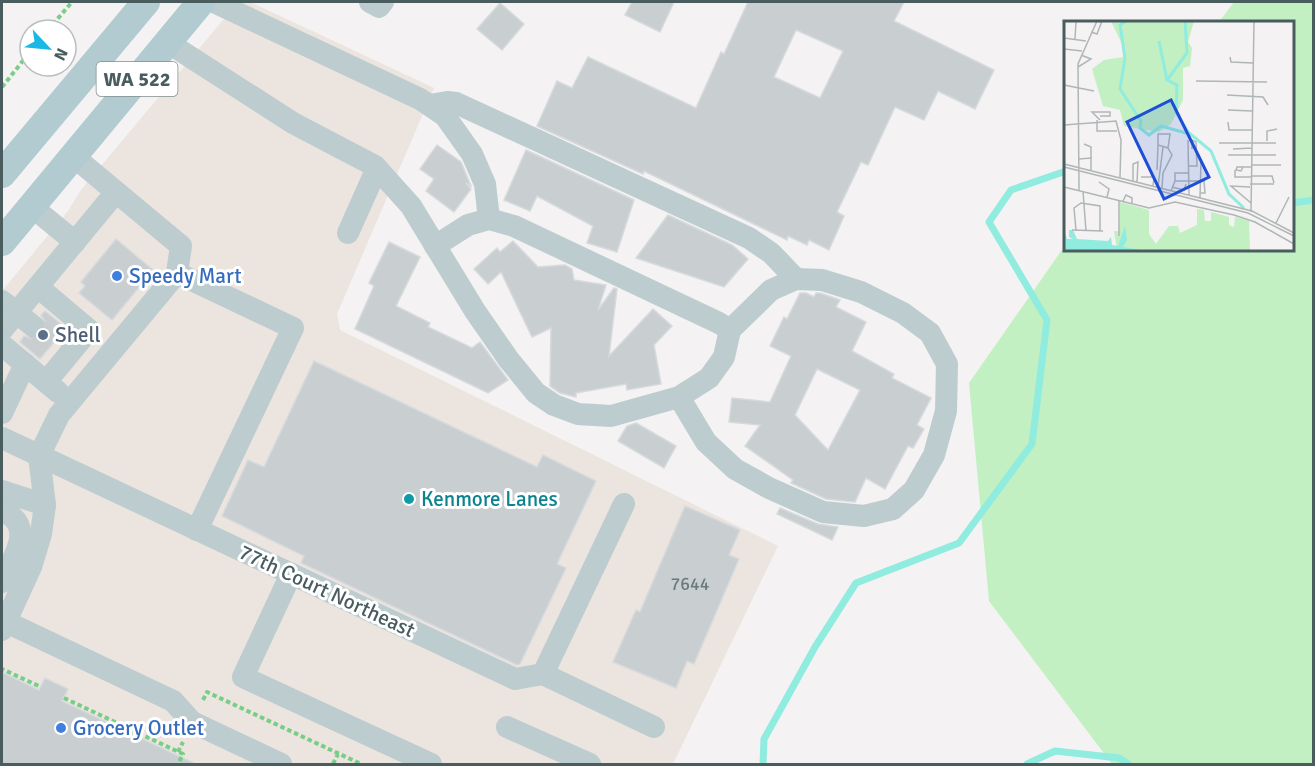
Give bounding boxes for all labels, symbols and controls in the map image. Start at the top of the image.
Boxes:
north arrow [18,18,78,78]
inset map [1064,21,1294,250]
text: N [49,45,72,64]
road number: WA 522 [96,62,178,96]
place label: Speedy Mart [129,263,242,289]
marker: Speedy Mart [110,269,124,283]
place label: Shell [55,322,101,348]
marker: Shell [36,328,50,342]
place label: Kenmore Lanes [421,486,558,512]
marker: Kenmore Lanes [402,492,416,506]
street label: 77th Court Northeast [235,539,419,643]
house number: 7644 [671,573,710,595]
place label: Grocery Outlet [73,715,204,741]
marker: Grocery Outlet [54,721,68,735]

